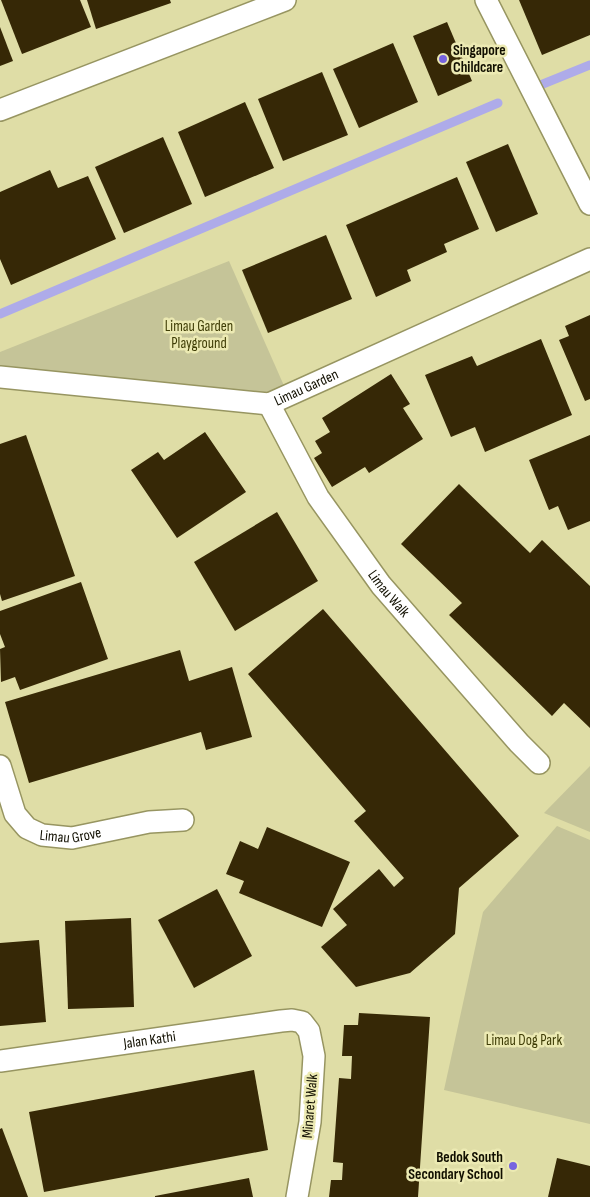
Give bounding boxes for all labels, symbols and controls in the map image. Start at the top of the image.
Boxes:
place label: Singapore Childcare [453,41,506,77]
marker: Singapore Childcare [437,53,449,65]
park label: Limau Garden Playground [165,317,233,353]
street label: Limau Garden [271,365,341,410]
street label: Limau Walk [364,566,414,621]
street label: Limau Grove [39,823,103,847]
street label: Jalan Kathi [121,1027,177,1053]
park label: Limau Dog Park [486,1031,562,1050]
street label: Minaret Walk [298,1073,322,1139]
place label: Bedok South Secondary School [408,1148,503,1184]
marker: Bedok South Secondary School [507,1160,519,1172]

